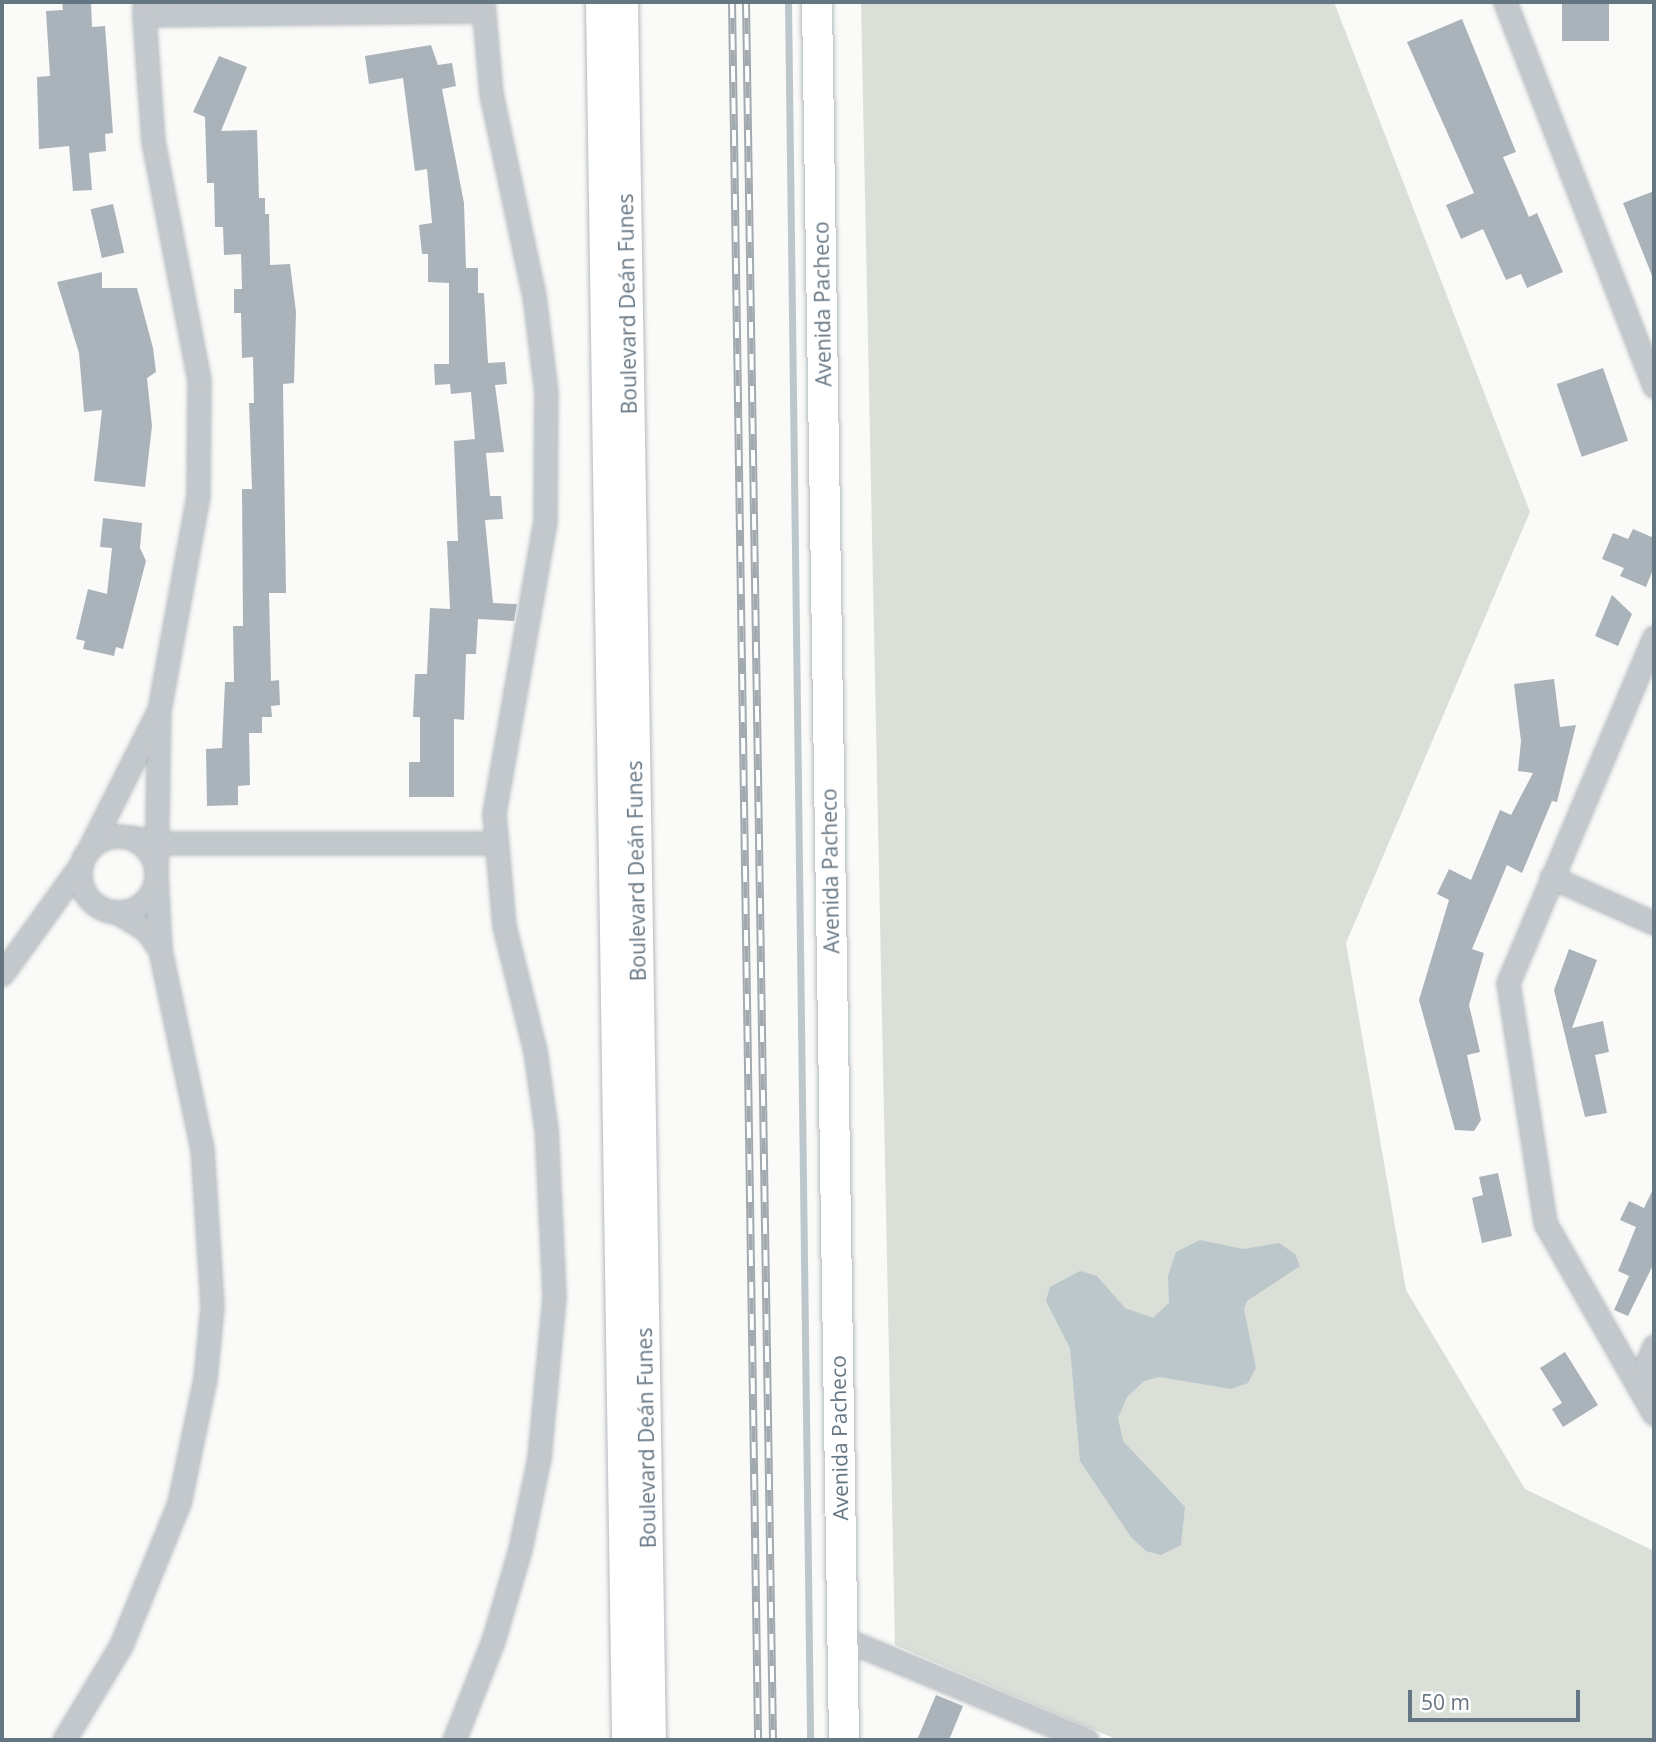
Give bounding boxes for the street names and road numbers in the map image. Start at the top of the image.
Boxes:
street label: Boulevard Deán Funes [612,193,642,415]
street label: Avenida Pacheco [808,221,836,387]
street label: Boulevard Deán Funes [621,760,651,982]
street label: Avenida Pacheco [816,788,844,954]
street label: Boulevard Deán Funes [631,1327,661,1549]
street label: Avenida Pacheco [825,1355,853,1521]

